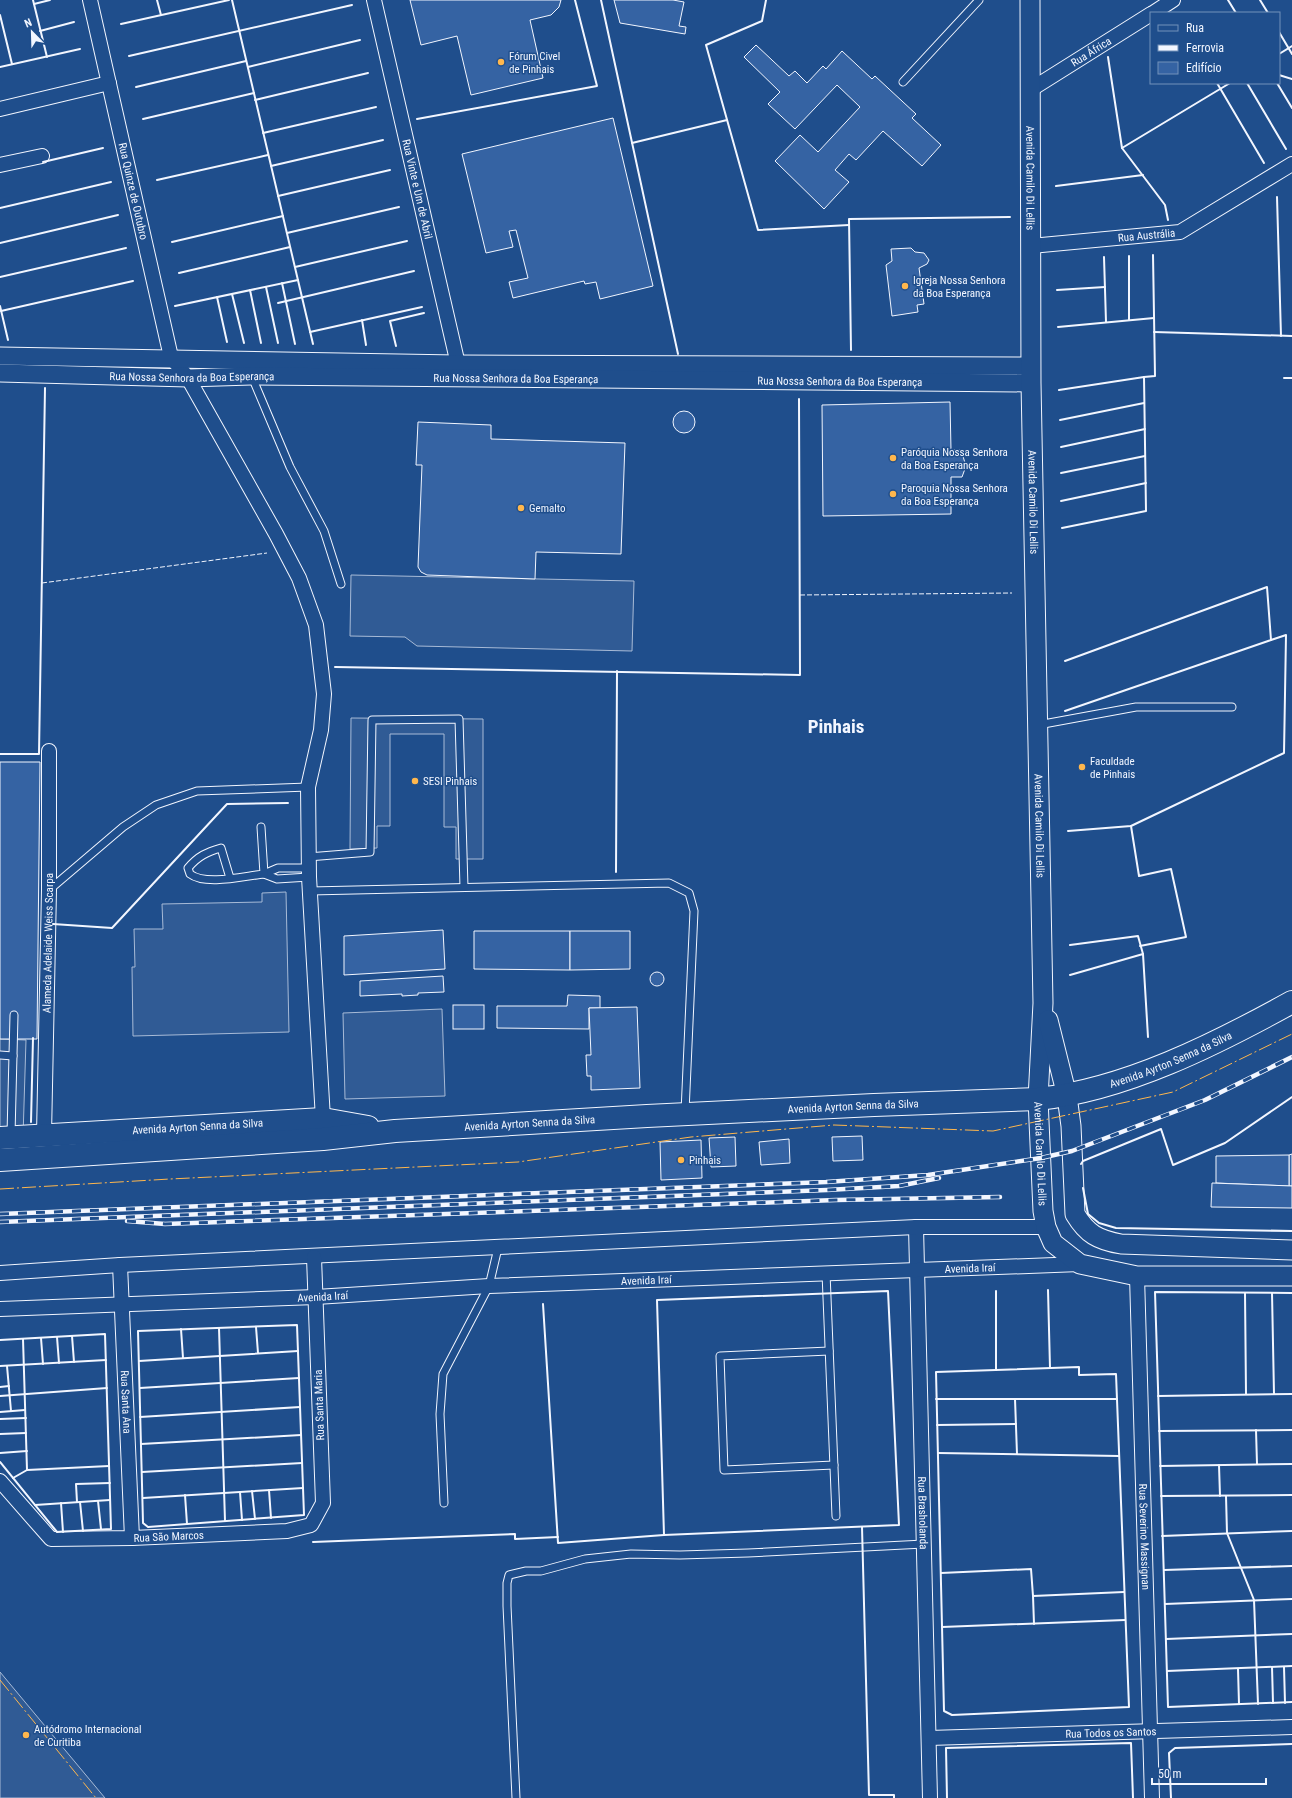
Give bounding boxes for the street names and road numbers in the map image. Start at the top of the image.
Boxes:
street label: Rua África [1069,35,1114,70]
street label: Avenida Camilo Di Lellis [1023,126,1037,230]
street label: Rua Vinte e Um de Abril [399,138,435,240]
street label: Rua Quinze de Outubro [116,141,150,241]
street label: Rua Austrália [1117,226,1176,245]
street label: Rua Nossa Senhora da Boa Esperança [109,370,274,385]
street label: Rua Nossa Senhora da Boa Esperança [433,372,598,386]
street label: Rua Nossa Senhora da Boa Esperança [757,375,922,389]
street label: Avenida Camilo Di Lellis [1025,450,1040,554]
street label: Avenida Camilo Di Lellis [1032,774,1047,878]
street label: Alameda Adelaide Weiss Scarpa [40,873,56,1013]
street label: Avenida Ayrton Senna da Silva [1108,1029,1234,1091]
street label: Avenida Ayrton Senna da Silva [787,1097,919,1116]
street label: Avenida Camilo Di Lellis [1031,1101,1049,1206]
street label: Avenida Ayrton Senna da Silva [464,1113,596,1134]
street label: Avenida Ayrton Senna da Silva [132,1117,264,1137]
street label: Avenida Iraí [944,1261,996,1276]
street label: Avenida Iraí [621,1273,672,1288]
street label: Avenida Iraí [297,1289,349,1305]
street label: Rua Santa Maria [312,1369,327,1441]
street label: Rua Santa Ana [118,1370,133,1434]
street label: Rua Brasholanda [915,1476,930,1550]
street label: Rua Severino Massignan [1136,1484,1152,1590]
street label: Rua São Marcos [133,1529,204,1545]
street label: Rua Todos os Santos [1065,1725,1157,1741]

